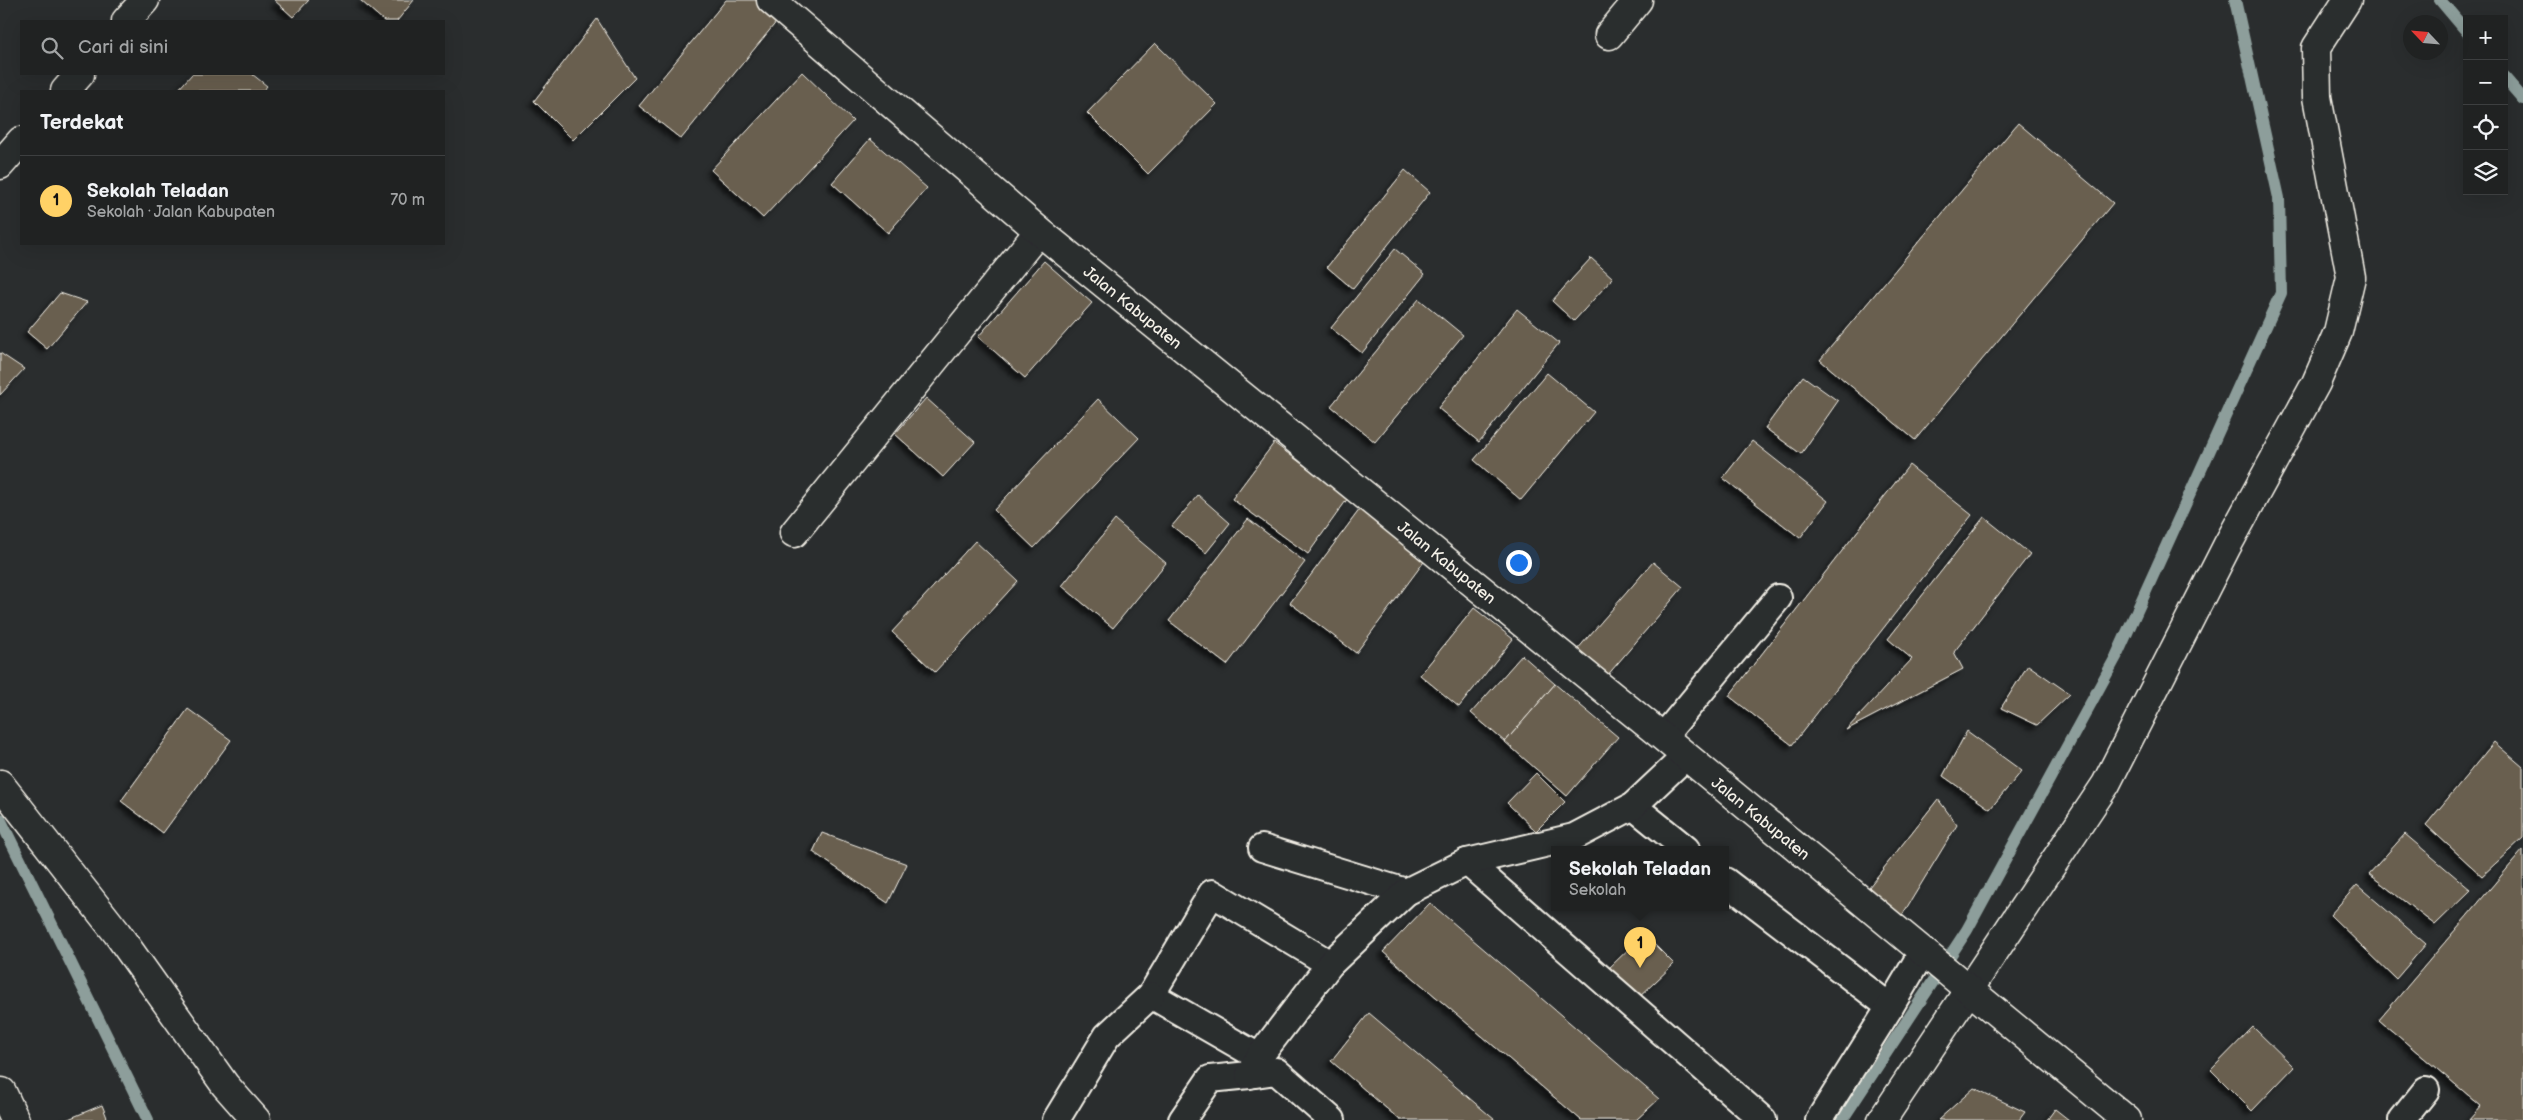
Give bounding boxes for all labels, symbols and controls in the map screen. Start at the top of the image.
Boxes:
north arrow [2403,15,2448,60]
map controls [2463,15,2508,195]
button: + [2463,15,2508,60]
search box [20,20,445,75]
icon: search [38,34,66,62]
text: Cari di sini [78,36,168,59]
button: − [2463,60,2508,105]
button: locate [2463,105,2508,150]
text: Terdekat [40,110,124,135]
button: layers [2463,150,2508,195]
text: Sekolah Teladan [87,180,229,203]
text: 1 [53,191,59,210]
text: 70 m [390,191,425,210]
text: Sekolah · Jalan Kabupaten [87,203,275,222]
street label: Jalan Kabupaten [1079,263,1185,354]
street label: Jalan Kabupaten [1393,518,1499,609]
your location [1506,550,1532,576]
street label: Jalan Kabupaten [1707,774,1813,865]
popup [1551,846,1729,911]
text: Sekolah Teladan [1569,858,1711,881]
text: Sekolah [1569,881,1626,900]
pin: 1 [1624,927,1656,968]

